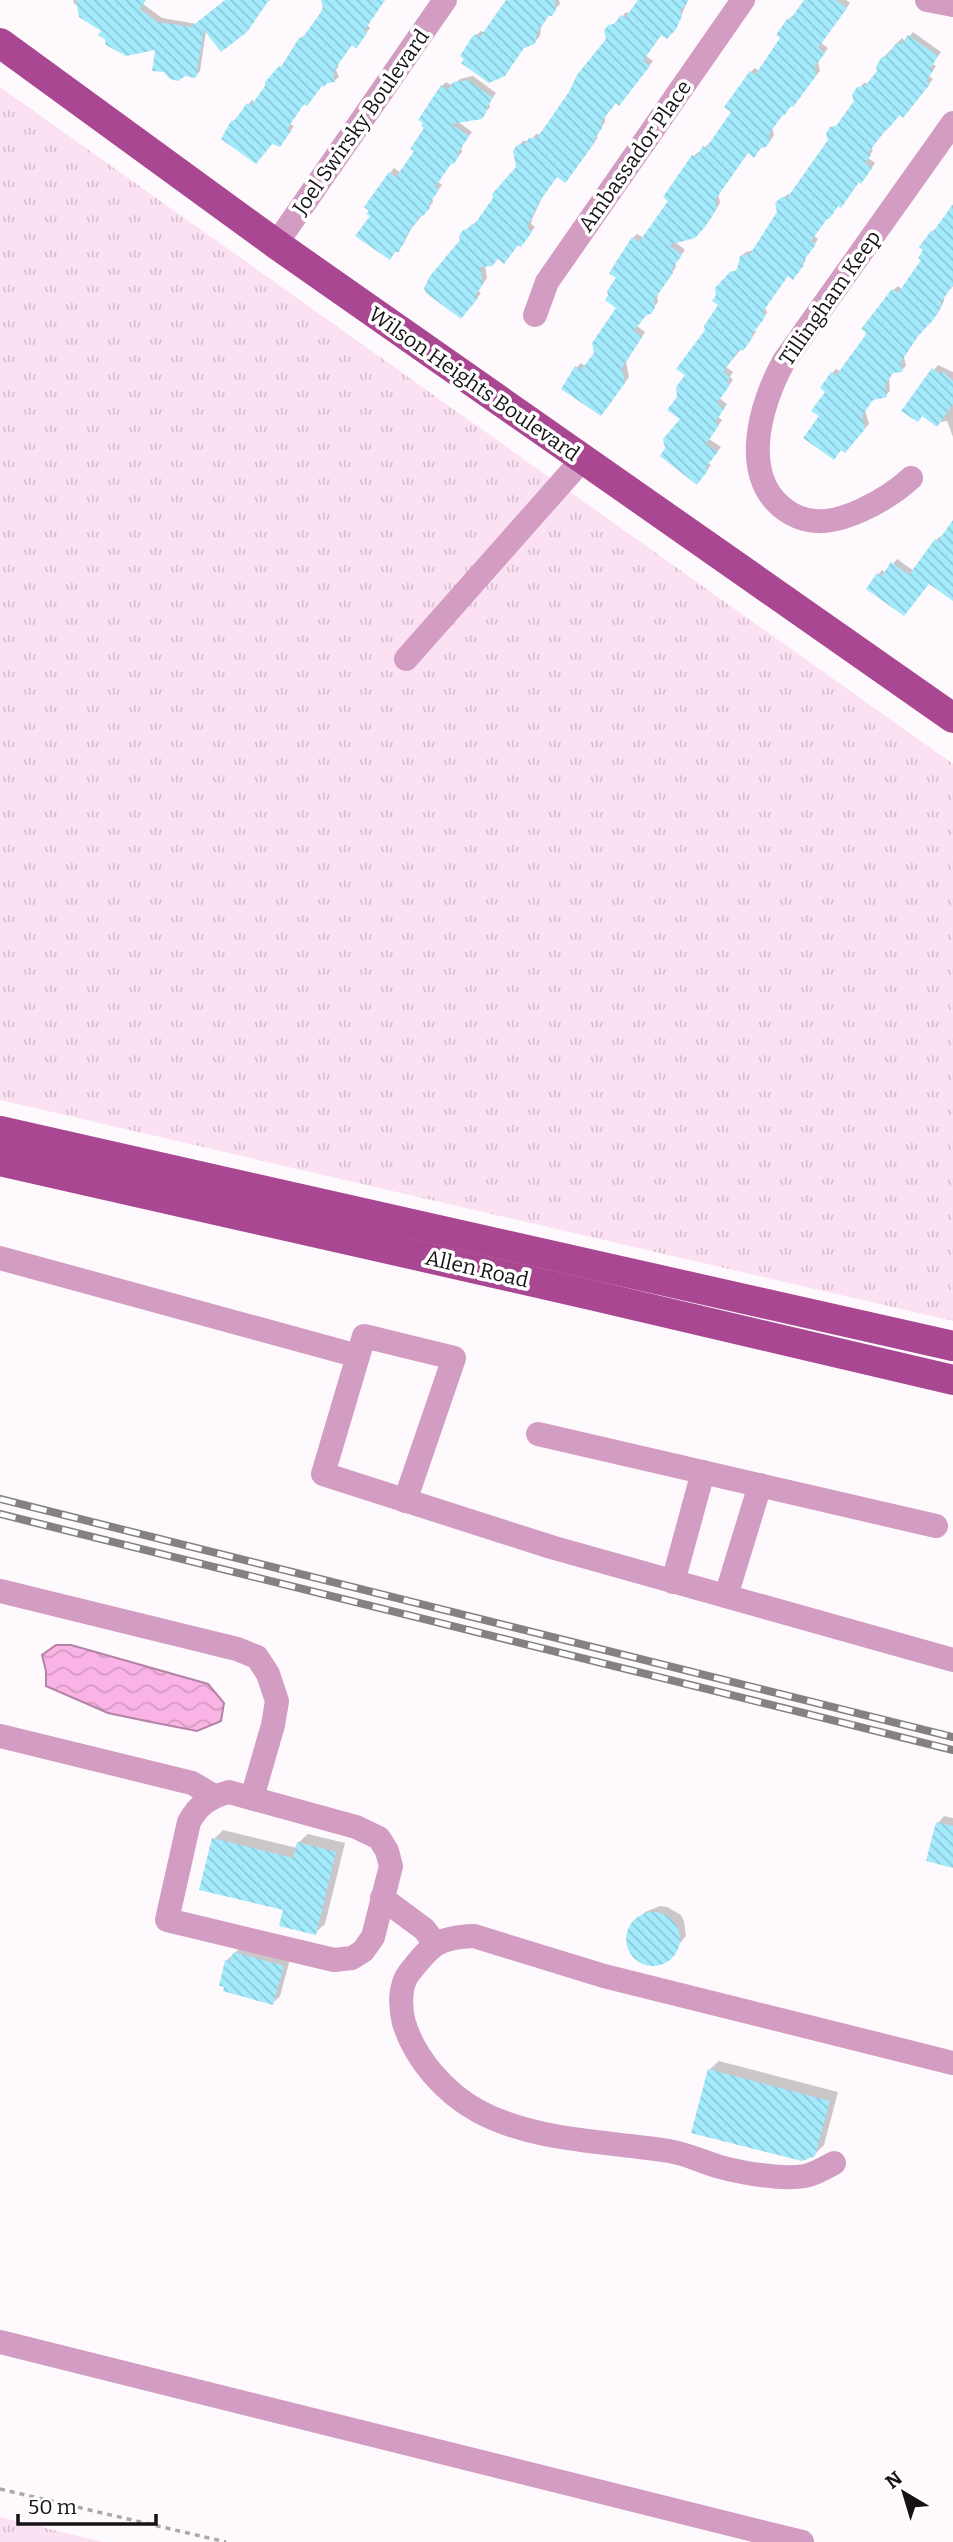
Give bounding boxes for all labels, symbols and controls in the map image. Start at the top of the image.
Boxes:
street label: Joel Swirsky Boulevard [287,24,435,220]
street label: Ambassador Place [573,75,697,237]
street label: Tillingham Keep [774,225,886,371]
street label: Wilson Heights Boulevard [363,301,585,467]
street label: Allen Road [423,1245,531,1293]
north arrow [869,2458,939,2528]
text: N [881,2466,907,2494]
scale bar [18,2482,156,2526]
text: 50 m [28,2494,77,2520]

